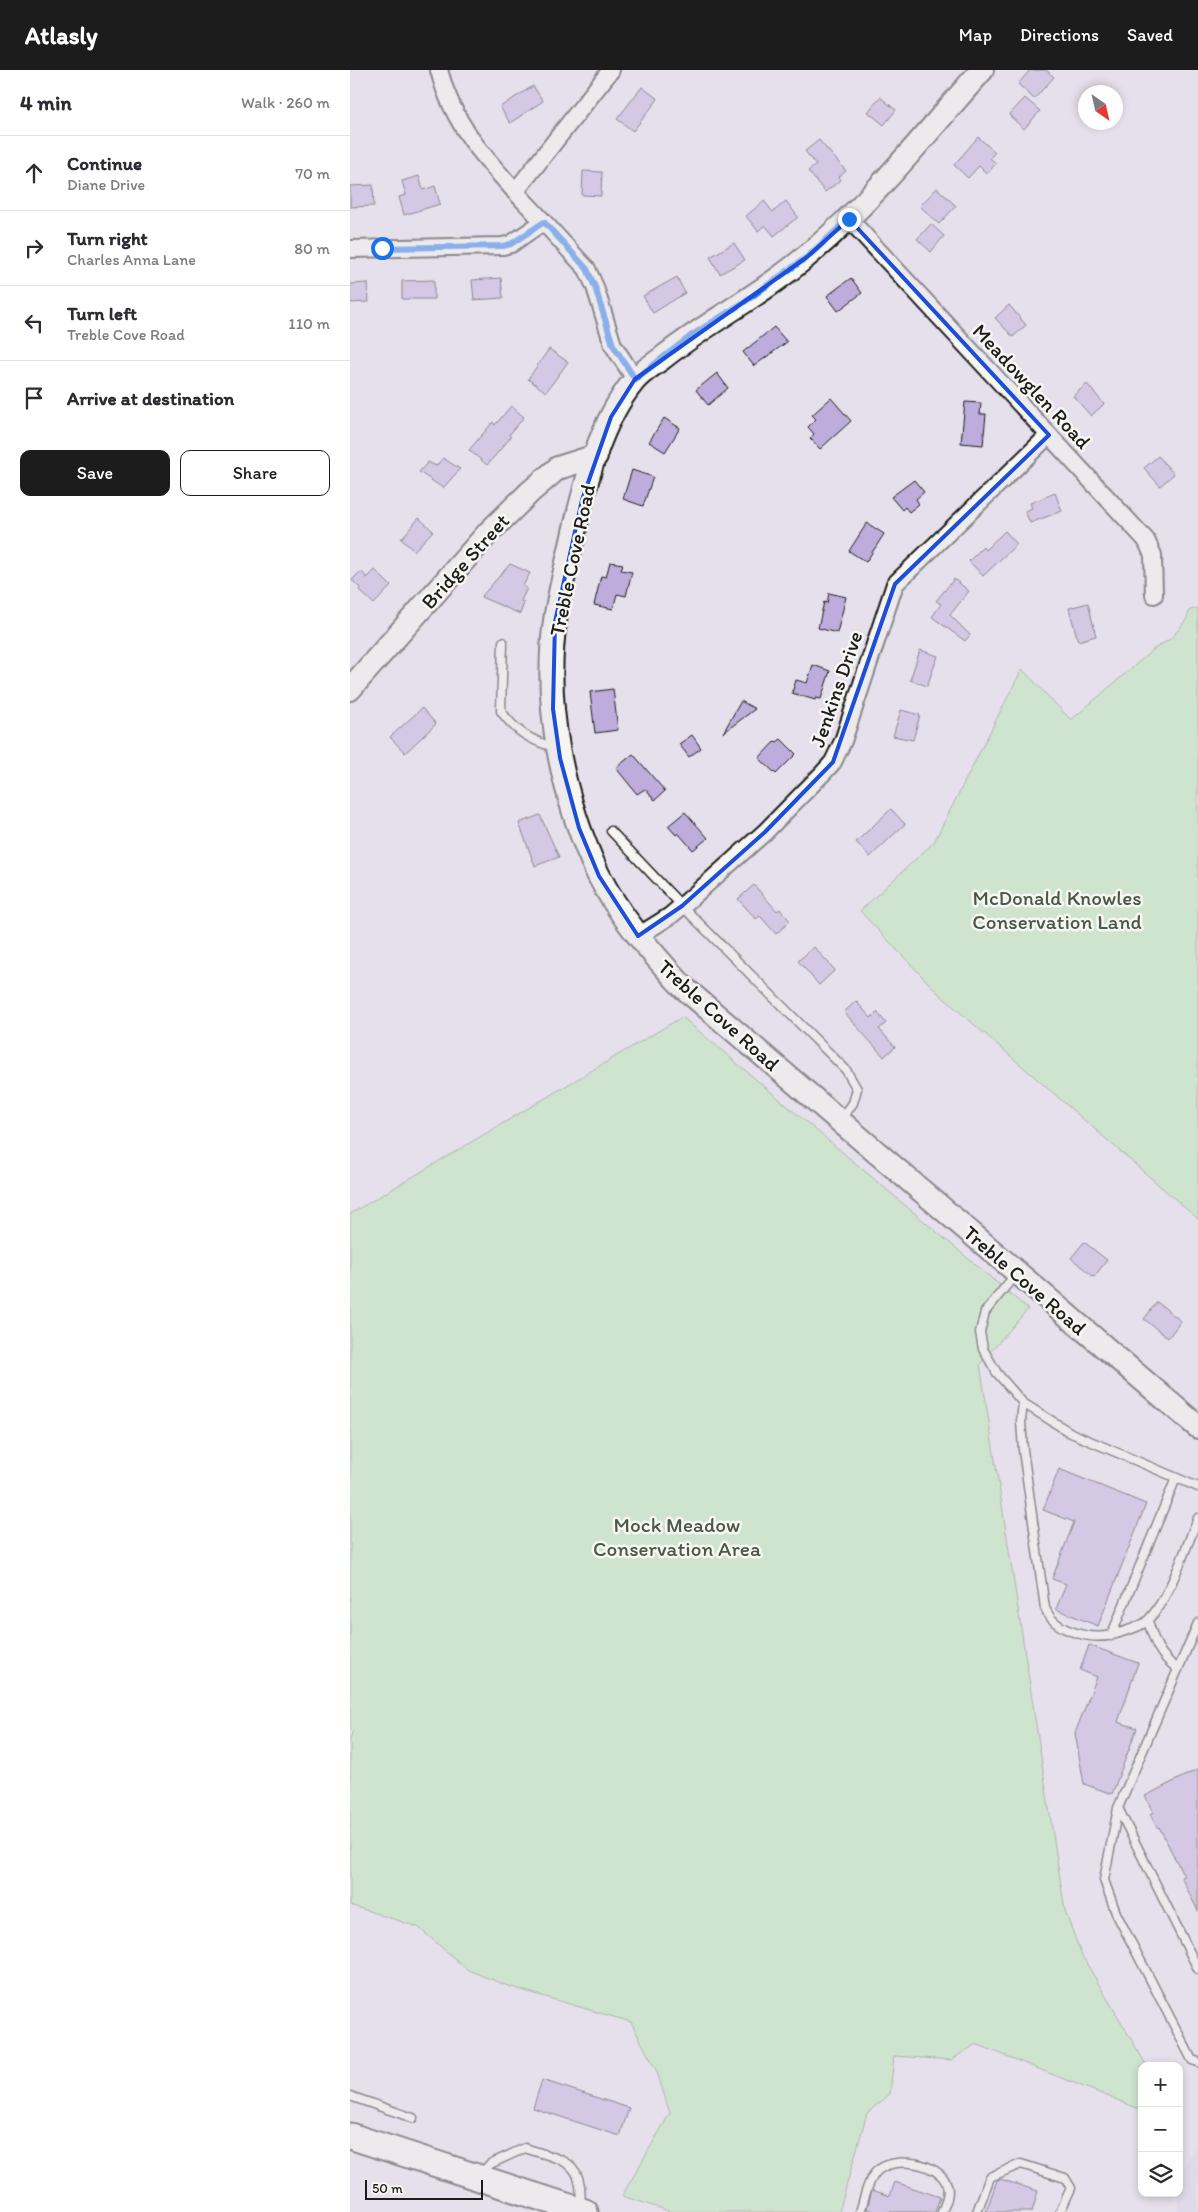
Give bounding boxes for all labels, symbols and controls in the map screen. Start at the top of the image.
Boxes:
text: Atlasly [25,21,98,50]
text: Map [959,24,992,46]
text: Directions [1020,24,1099,46]
text: Saved [1127,24,1173,46]
north arrow [1078,85,1123,130]
text: 4 min [20,90,72,115]
text: Walk · 260 m [241,93,330,112]
text: Continue [67,152,142,175]
icon: ahead [20,159,48,187]
text: 70 m [295,164,330,183]
text: Diane Drive [67,175,145,194]
route end [838,208,861,231]
text: Turn right [67,227,148,250]
icon: right [20,234,48,262]
route start [371,237,394,260]
text: 80 m [294,239,330,258]
text: Charles Anna Lane [67,250,196,269]
text: Turn left [67,302,137,325]
icon: left [20,309,48,337]
text: 110 m [288,314,330,333]
street label: Meadowglen Road [968,318,1097,454]
text: Treble Cove Road [67,325,185,344]
icon: arrive [20,384,48,412]
text: Arrive at destination [67,387,234,410]
button: Save [20,450,170,496]
button: Share [180,450,330,496]
street label: Treble Cove Road [544,482,600,638]
street label: Bridge Street [416,508,514,614]
street label: Jenkins Drive [804,628,868,750]
park label: McDonald Knowles Conservation Land [972,885,1142,934]
street label: Treble Cove Road [653,954,785,1076]
street label: Treble Cove Road [958,1220,1092,1340]
park label: Mock Meadow Conservation Area [593,1512,761,1561]
map controls [1138,2062,1183,2197]
button: + [1138,2062,1183,2107]
button: − [1138,2107,1183,2152]
button: layers [1138,2152,1183,2197]
scale bar [365,2177,482,2200]
text: 50 m [372,2180,403,2197]

